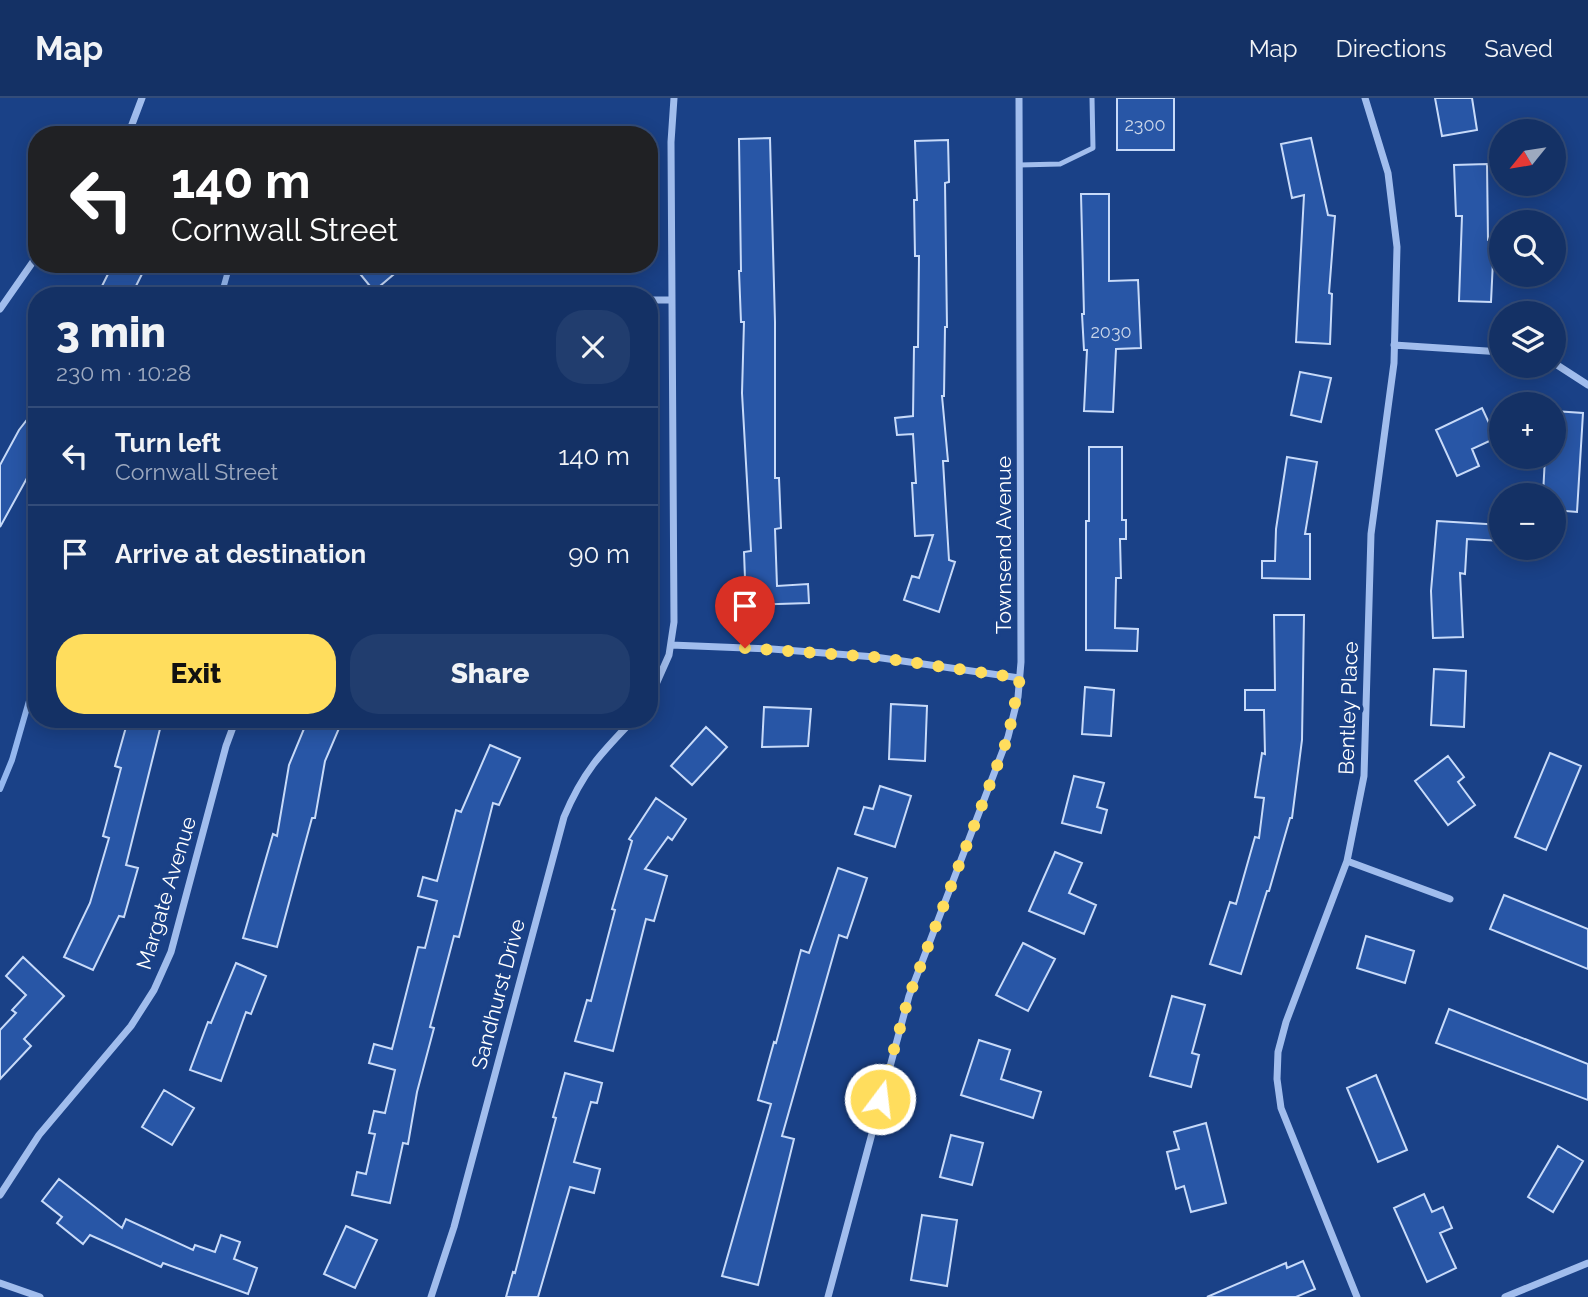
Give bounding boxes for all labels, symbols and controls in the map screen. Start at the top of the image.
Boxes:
text: Map [35,29,103,68]
text: Map [1249,34,1298,63]
text: Directions [1336,34,1446,63]
text: Saved [1484,34,1553,63]
house number: 2300 [1124,114,1166,135]
north arrow [1489,119,1566,196]
map controls [1489,119,1566,560]
text: 140 m [171,152,311,209]
icon: left [56,154,147,245]
button: search [1489,210,1566,287]
text: Cornwall Street [171,211,398,248]
button: layers [1489,301,1566,378]
text: 3 min [56,308,166,357]
button: close [556,310,630,384]
house number: 2030 [1090,321,1132,342]
text: 230 m · 10:28 [56,359,191,386]
button: + [1489,392,1566,469]
text: Turn left [115,428,221,458]
icon: left [56,437,94,475]
text: 140 m [558,441,630,471]
street label: Townsend Avenue [991,456,1016,634]
text: Cornwall Street [115,458,278,485]
button: − [1489,483,1566,560]
icon: arrive [56,535,94,573]
text: Arrive at destination [115,539,366,569]
text: 90 m [568,539,630,569]
pin [715,576,775,648]
icon: arrive [726,587,764,625]
button: Exit [56,634,336,714]
button: Share [350,634,630,714]
street label: Bentley Place [1333,641,1363,775]
street label: Margate Avenue [131,813,201,973]
street label: Sandhurst Drive [466,916,530,1072]
position arrow [843,1062,917,1136]

